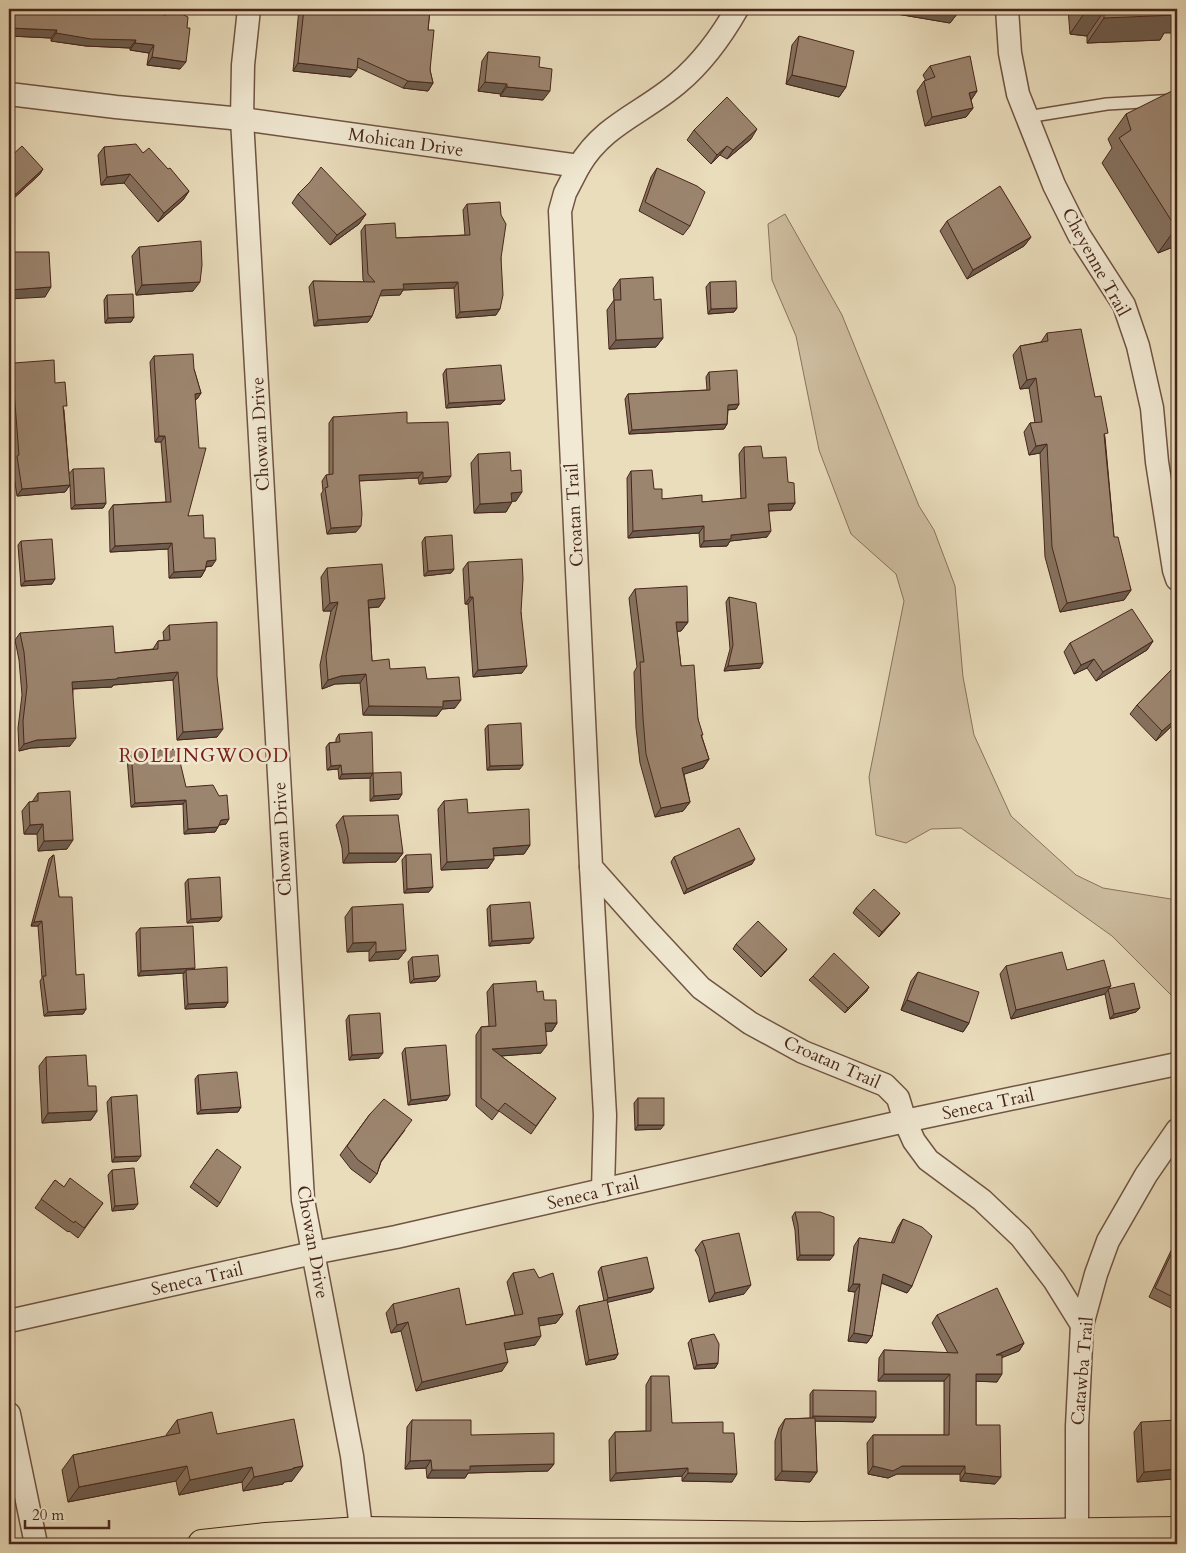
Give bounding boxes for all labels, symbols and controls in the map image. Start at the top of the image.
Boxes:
street label: Mohican Drive [347,122,465,163]
street label: Cheyenne Trail [1056,204,1136,321]
street label: Chowan Drive [245,376,276,492]
street label: Croatan Trail [559,462,590,567]
district label: ROLLINGWOOD [119,743,289,769]
street label: Chowan Drive [267,781,298,897]
street label: Croatan Trail [779,1030,885,1095]
street label: Seneca Trail [940,1082,1037,1126]
street label: Seneca Trail [545,1171,642,1216]
street label: Chowan Drive [290,1184,335,1300]
street label: Seneca Trail [149,1257,246,1302]
street label: Catawba Trail [1065,1315,1100,1426]
scale bar [25,1498,109,1530]
text: 20 m [32,1505,64,1525]

